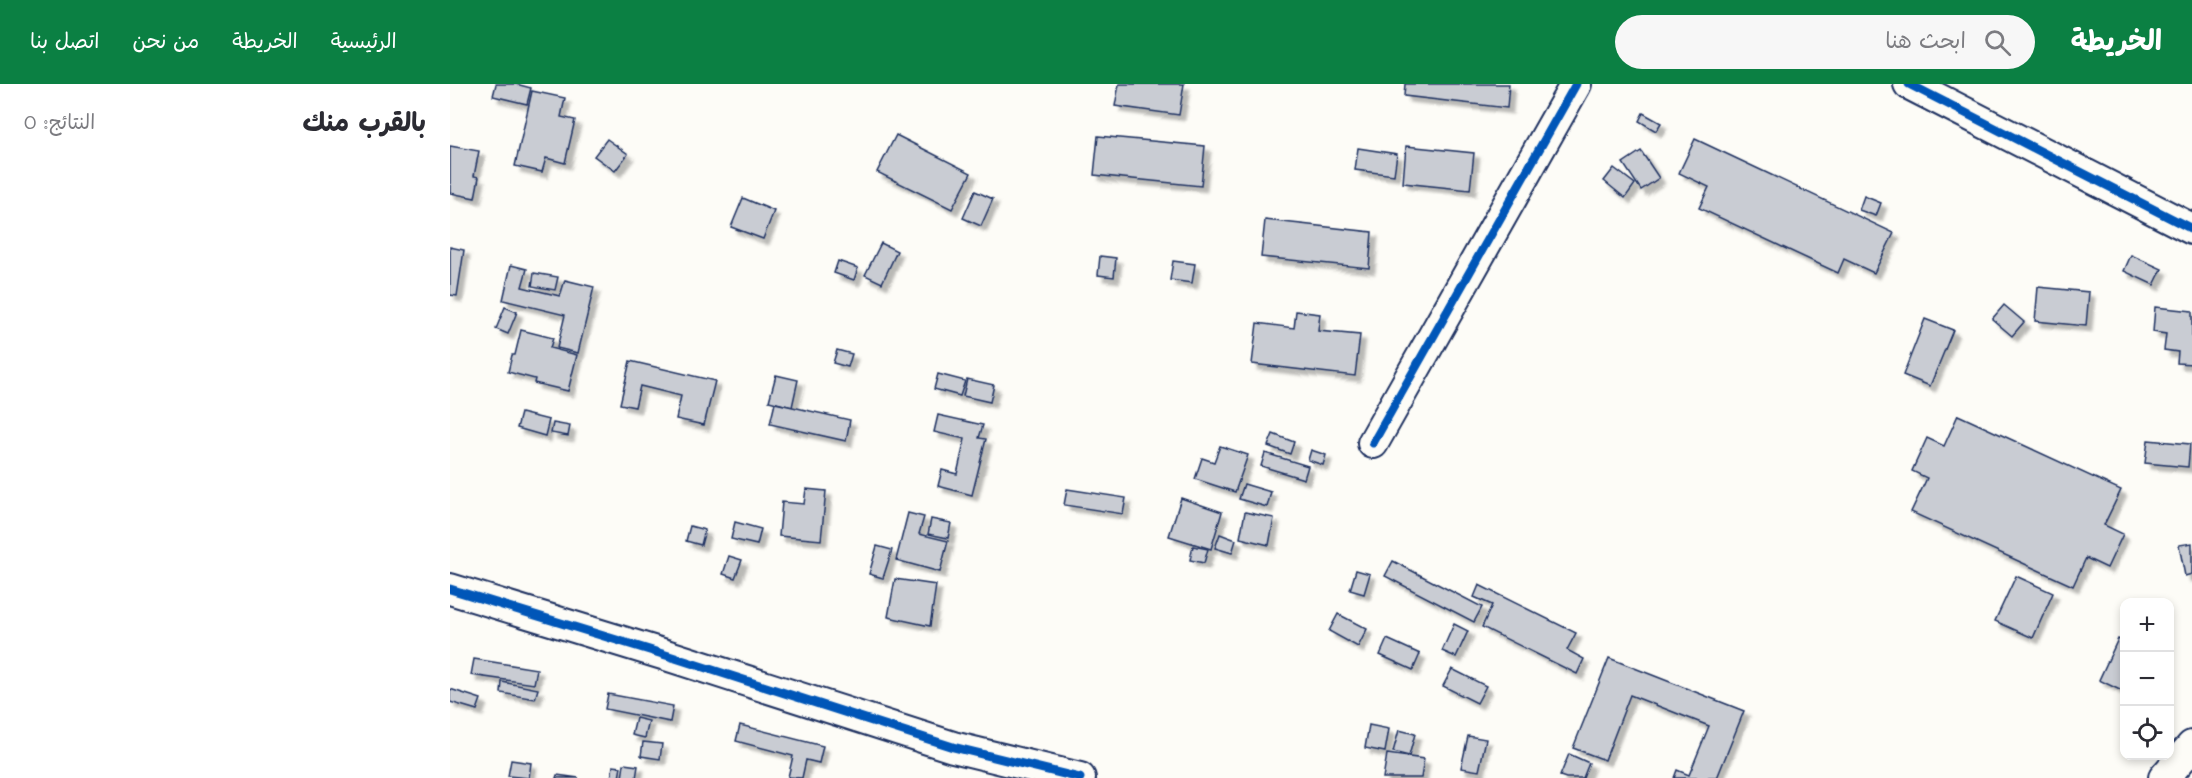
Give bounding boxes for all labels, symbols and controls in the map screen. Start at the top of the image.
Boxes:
search box [1615,15,2035,69]
text: الخريطة [2071,21,2162,57]
text: ابحث هنا [1885,25,1966,54]
text: اتصل بنا [30,26,100,53]
text: من نحن [133,26,199,53]
text: الخريطة [232,26,298,53]
text: الرئيسية [331,26,397,53]
icon: search [1981,26,2014,59]
text: بالقرب منك [303,104,426,138]
text: النتائج: 0 [24,108,95,134]
map controls [2120,598,2174,760]
button: + [2120,598,2174,652]
button: − [2120,652,2174,706]
button: locate [2120,706,2174,760]

